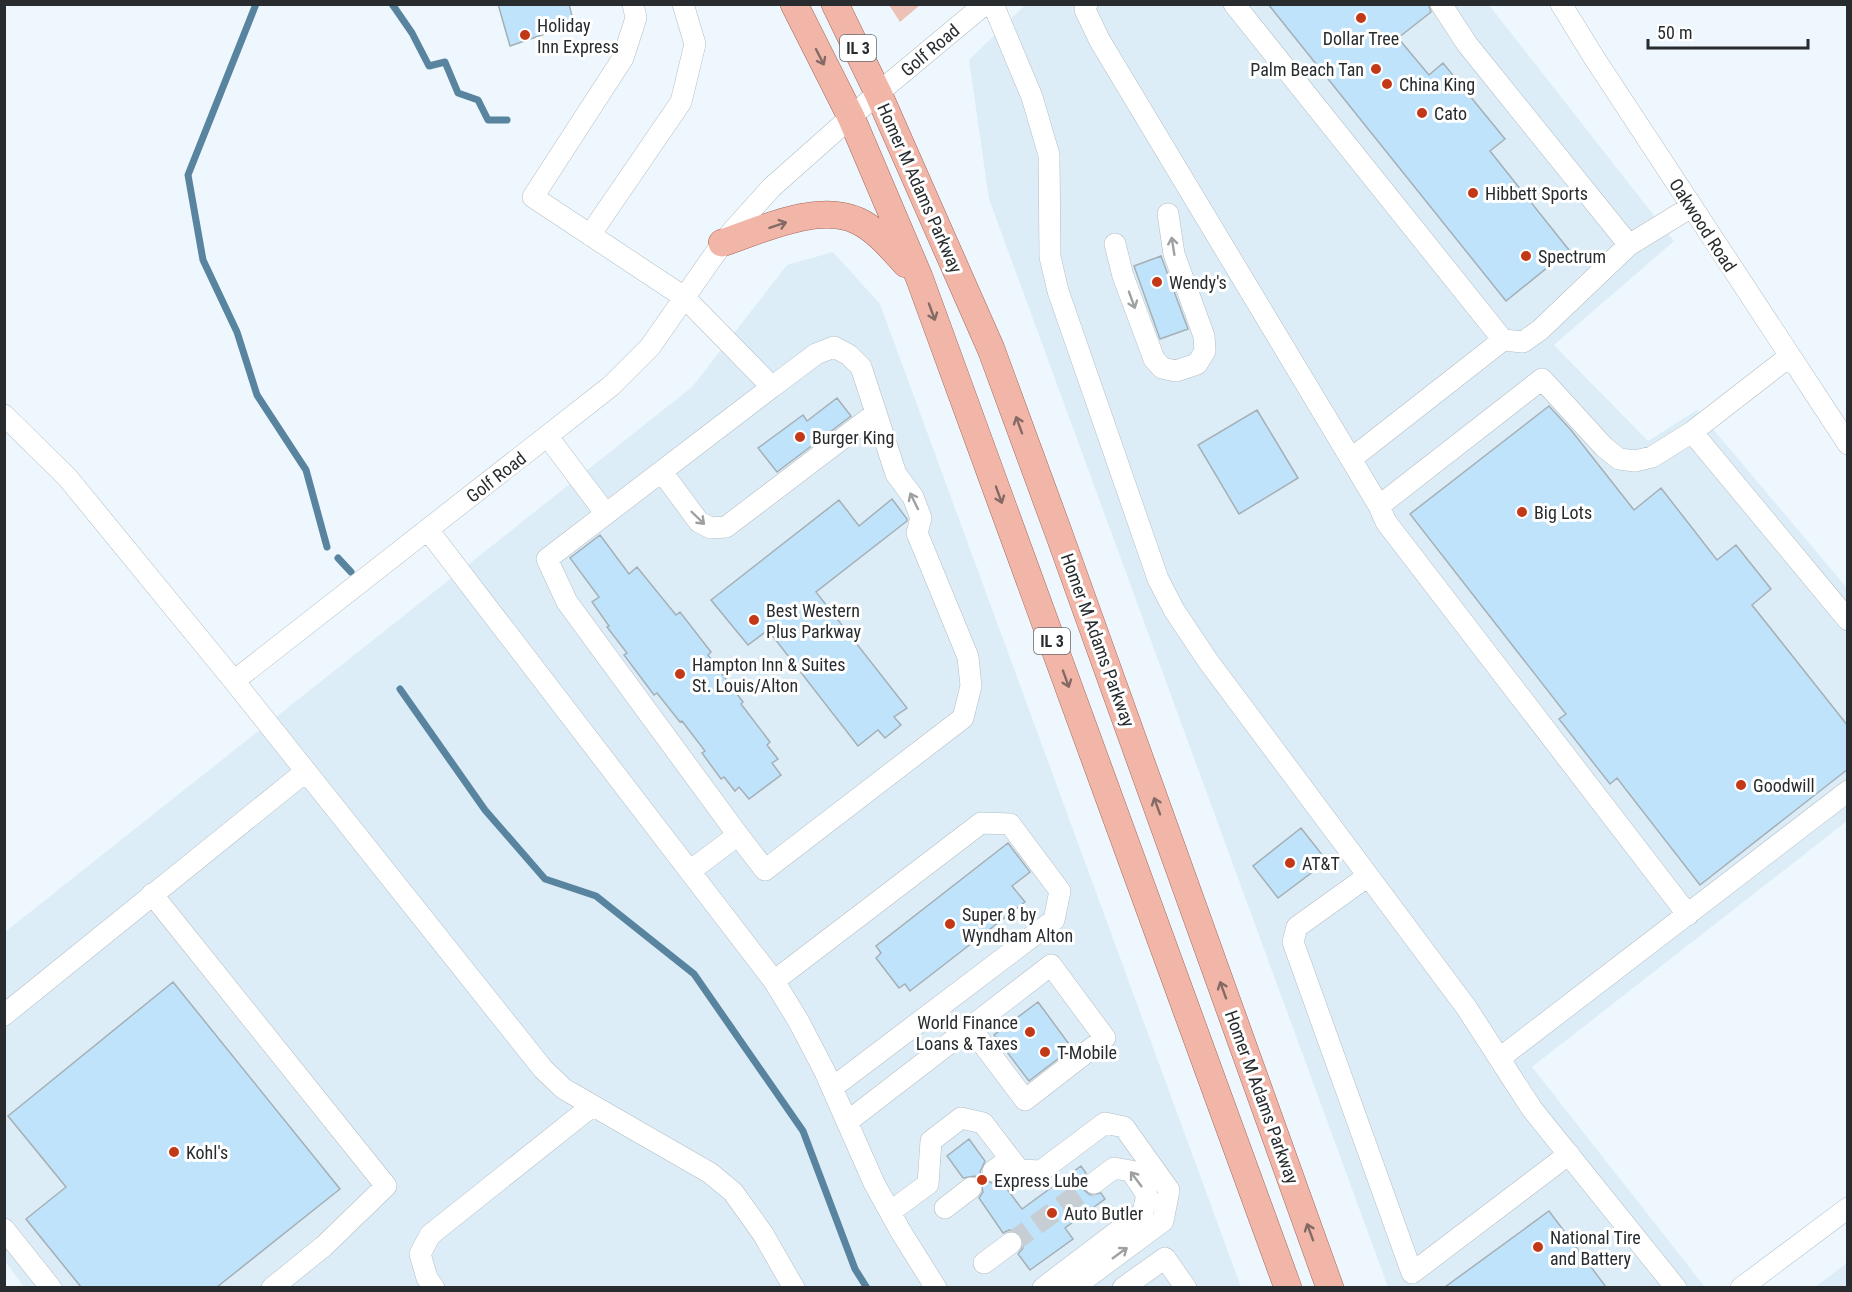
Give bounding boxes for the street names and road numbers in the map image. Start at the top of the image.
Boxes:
street label: Golf Road [897,20,963,80]
road number: IL 3 [840,35,876,61]
street label: Homer M Adams Parkway [873,100,967,276]
street label: Oakwood Road [1665,175,1741,275]
street label: Golf Road [462,447,530,507]
street label: Homer M Adams Parkway [1057,550,1139,730]
road number: IL 3 [1034,628,1070,654]
street label: Homer M Adams Parkway [1221,1007,1303,1187]

